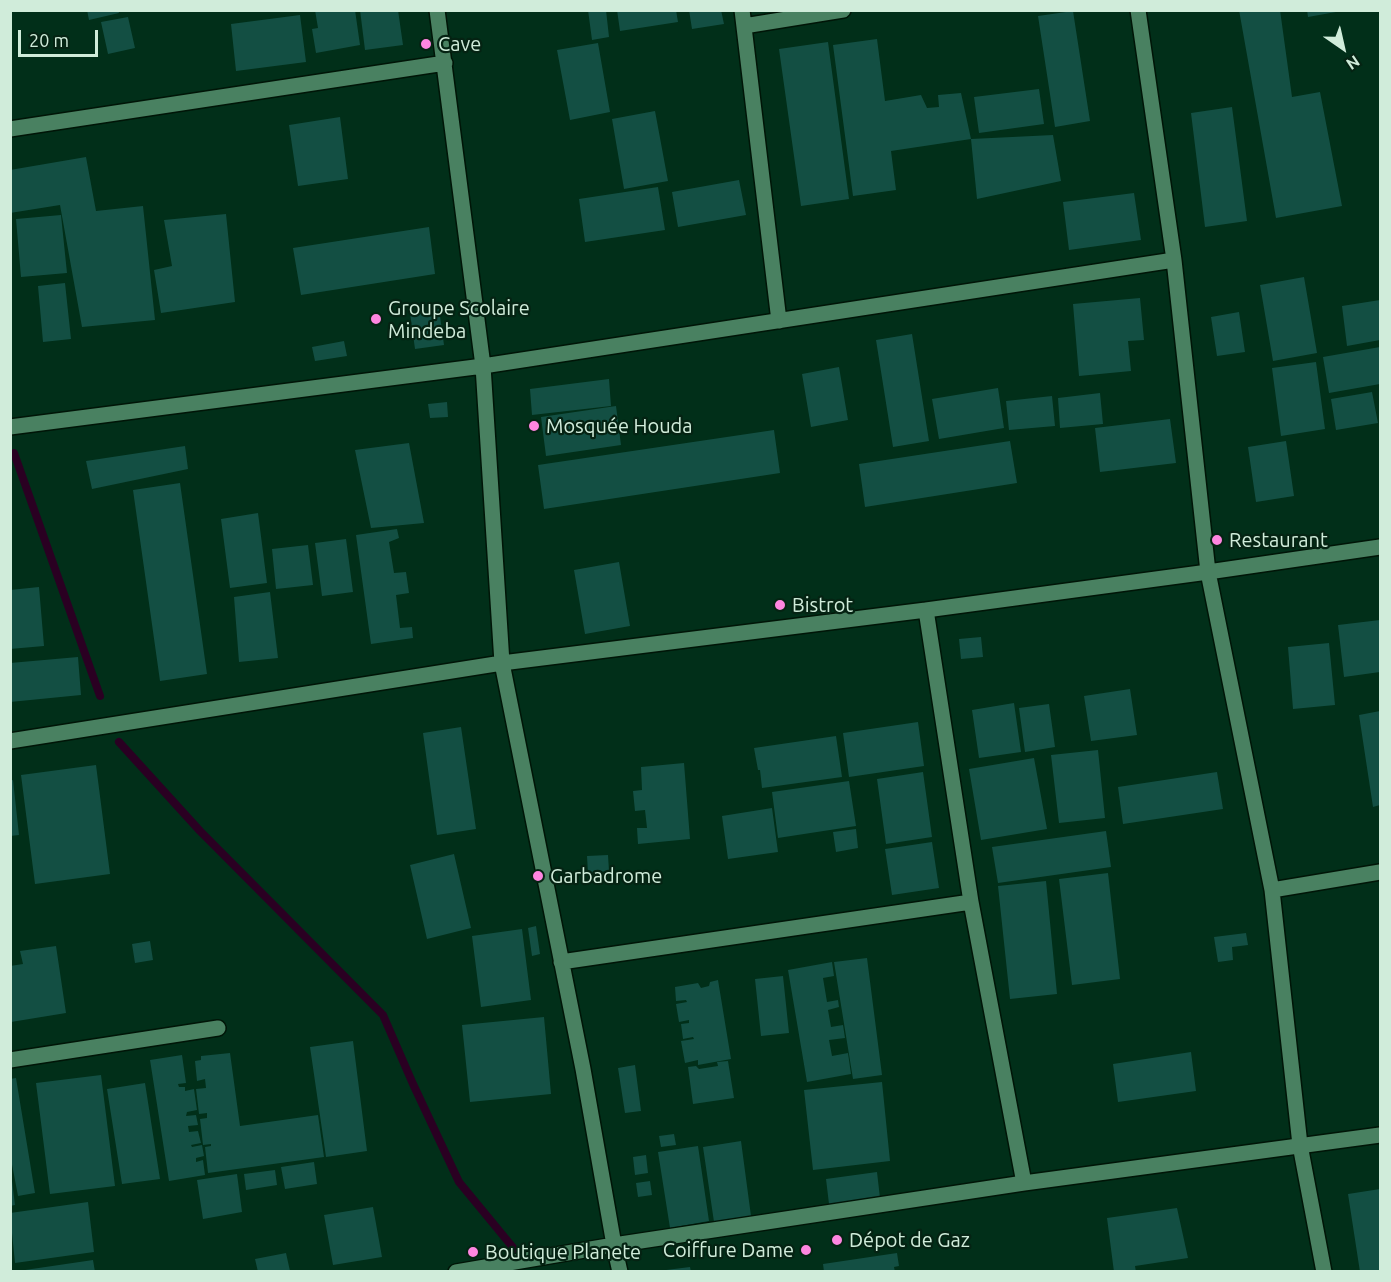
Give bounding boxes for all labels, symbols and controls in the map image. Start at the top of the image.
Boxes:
scale bar [21,18,100,56]
north arrow [1313,18,1373,78]
text: 20 m [29,30,69,50]
place label: Cave [438,32,481,56]
marker: Cave [419,37,433,51]
text: N [1343,52,1363,74]
place label: Groupe Scolaire Mindeba [388,296,530,343]
marker: Groupe Scolaire Mindeba [369,312,383,326]
place label: Mosquée Houda [546,414,693,438]
marker: Mosquée Houda [527,419,541,433]
place label: Restaurant [1229,528,1328,552]
marker: Restaurant [1210,533,1224,547]
place label: Bistrot [792,593,853,617]
marker: Bistrot [773,598,787,612]
place label: Garbadrome [550,864,662,888]
marker: Garbadrome [531,869,545,883]
place label: Dépot de Gaz [849,1228,970,1252]
marker: Dépot de Gaz [830,1233,844,1247]
place label: Coiffure Dame [663,1238,794,1262]
place label: Boutique Planete [485,1240,641,1264]
marker: Coiffure Dame [799,1243,813,1257]
marker: Boutique Planete [466,1245,480,1259]

